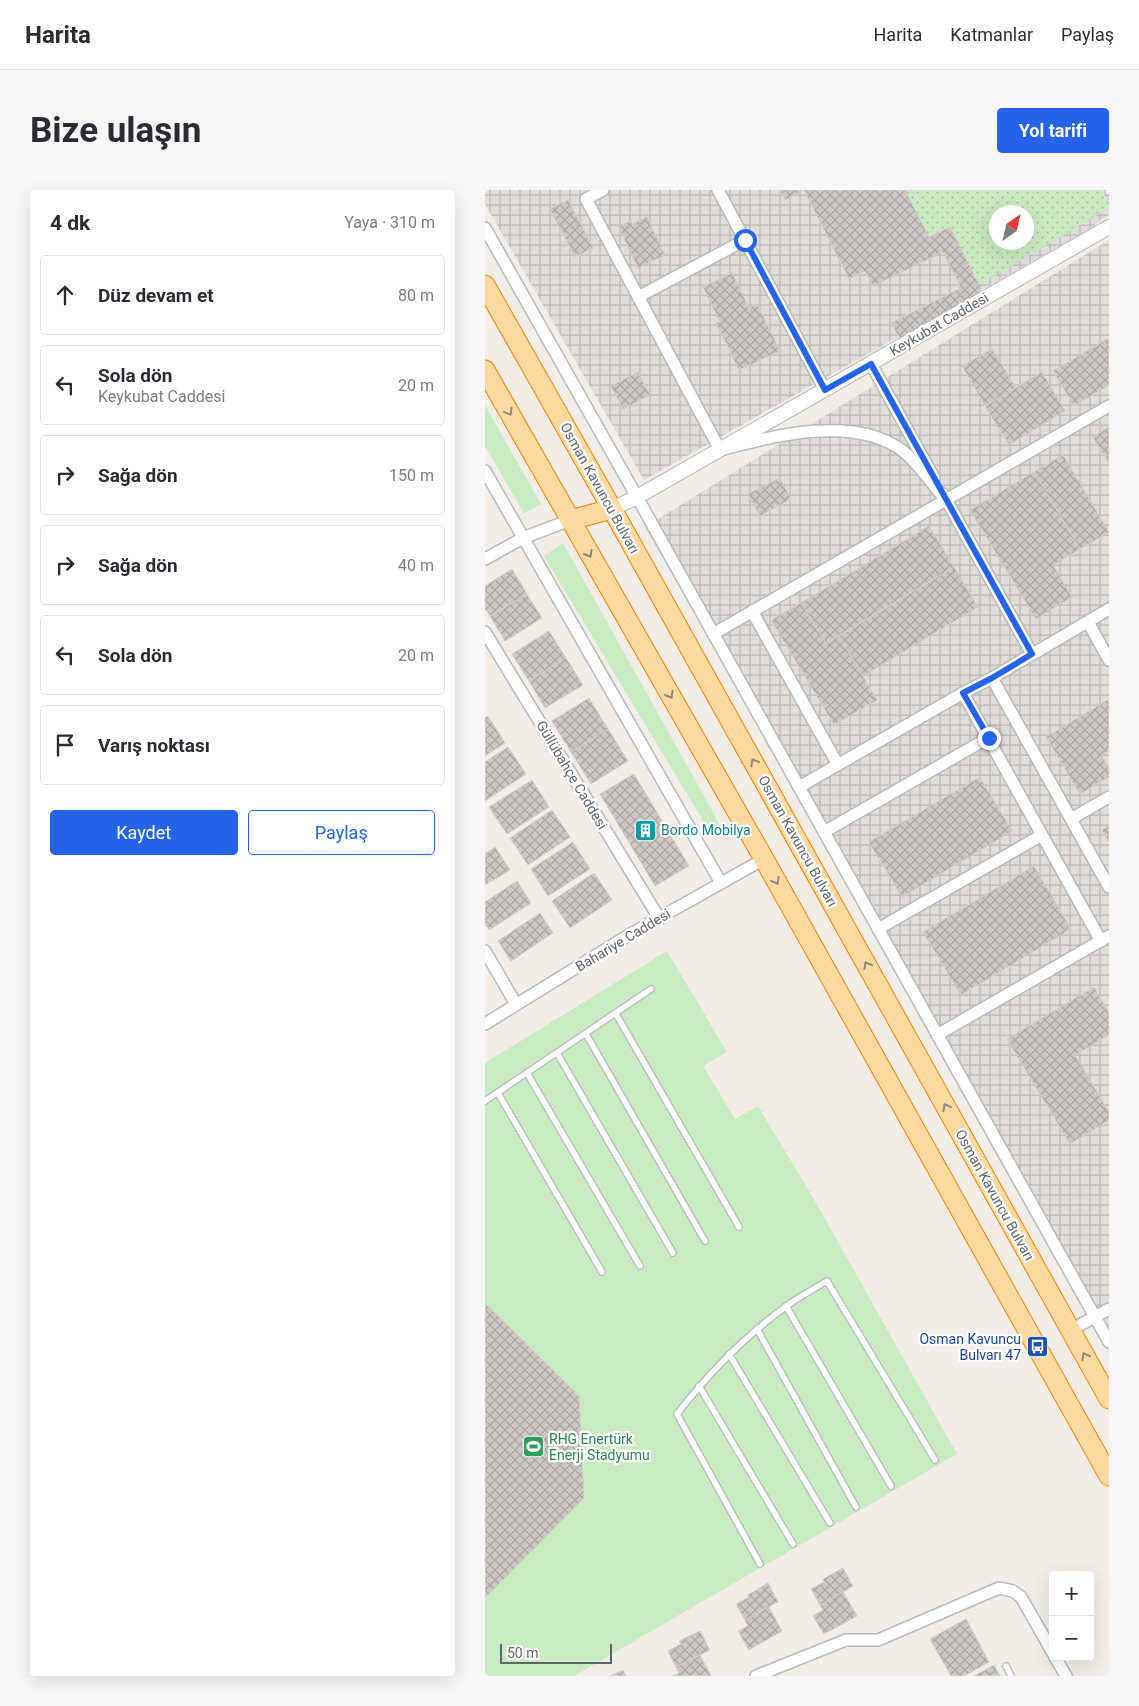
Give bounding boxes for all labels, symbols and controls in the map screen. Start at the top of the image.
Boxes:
text: Harita [25,21,91,49]
text: Harita [874,24,922,45]
text: Katmanlar [950,24,1033,45]
text: Paylaş [1061,24,1114,45]
button: Yol tarifi [997,108,1109,153]
text: Bize ulaşın [30,110,201,151]
north arrow [989,205,1034,250]
text: 4 dk [50,211,90,235]
text: Yaya · 310 m [344,213,435,232]
route start [734,229,757,252]
icon: ahead [51,281,79,309]
text: Düz devam et [98,284,214,307]
text: 80 m [398,286,434,305]
street label: Keykubat Caddesi [887,289,991,359]
text: Sola dön [98,364,172,387]
icon: left [51,371,79,399]
text: 20 m [398,376,434,395]
text: Keykubat Caddesi [98,387,225,406]
one-way arrow [503,407,513,416]
street label: Osman Kavuncu Bulvarı [557,420,643,556]
icon: right [51,461,79,489]
text: Sağa dön [98,464,178,487]
text: 150 m [389,466,434,485]
one-way arrow [583,548,593,557]
icon: right [51,551,79,579]
text: Sağa dön [98,554,178,577]
text: 40 m [398,556,434,575]
icon: left [51,641,79,669]
text: Sola dön [98,644,172,667]
text: 20 m [398,646,434,665]
one-way arrow [663,689,673,698]
street label: Güllübahçe Caddesi [533,718,611,832]
route end [978,727,1001,750]
icon: arrive [51,731,79,759]
text: Varış noktası [98,734,210,757]
one-way arrow [750,759,760,768]
street label: Osman Kavuncu Bulvarı [755,773,841,909]
button: Kaydet [50,810,238,855]
button: Paylaş [248,810,435,855]
building icon: Bordo Mobilya [633,818,657,842]
place label: Bordo Mobilya [661,822,751,838]
one-way arrow [770,876,780,885]
street label: Bahariye Caddesi [573,905,673,975]
one-way arrow [863,962,873,971]
one-way arrow [943,1104,953,1113]
street label: Osman Kavuncu Bulvarı [952,1127,1038,1263]
place label: Osman Kavuncu Bulvarı 47 [919,1331,1021,1363]
bus stop icon: Osman Kavuncu Bulvarı 47 [1025,1335,1049,1359]
one-way arrow [1082,1352,1092,1361]
place label: RHG Enertürk Enerji Stadyumu [549,1431,650,1463]
sports icon: RHG Enertürk Enerji Stadyumu [521,1435,545,1459]
map controls [1049,1571,1094,1661]
button: + [1049,1571,1094,1616]
button: − [1049,1616,1094,1661]
scale bar [500,1641,613,1664]
text: 50 m [507,1645,539,1661]

